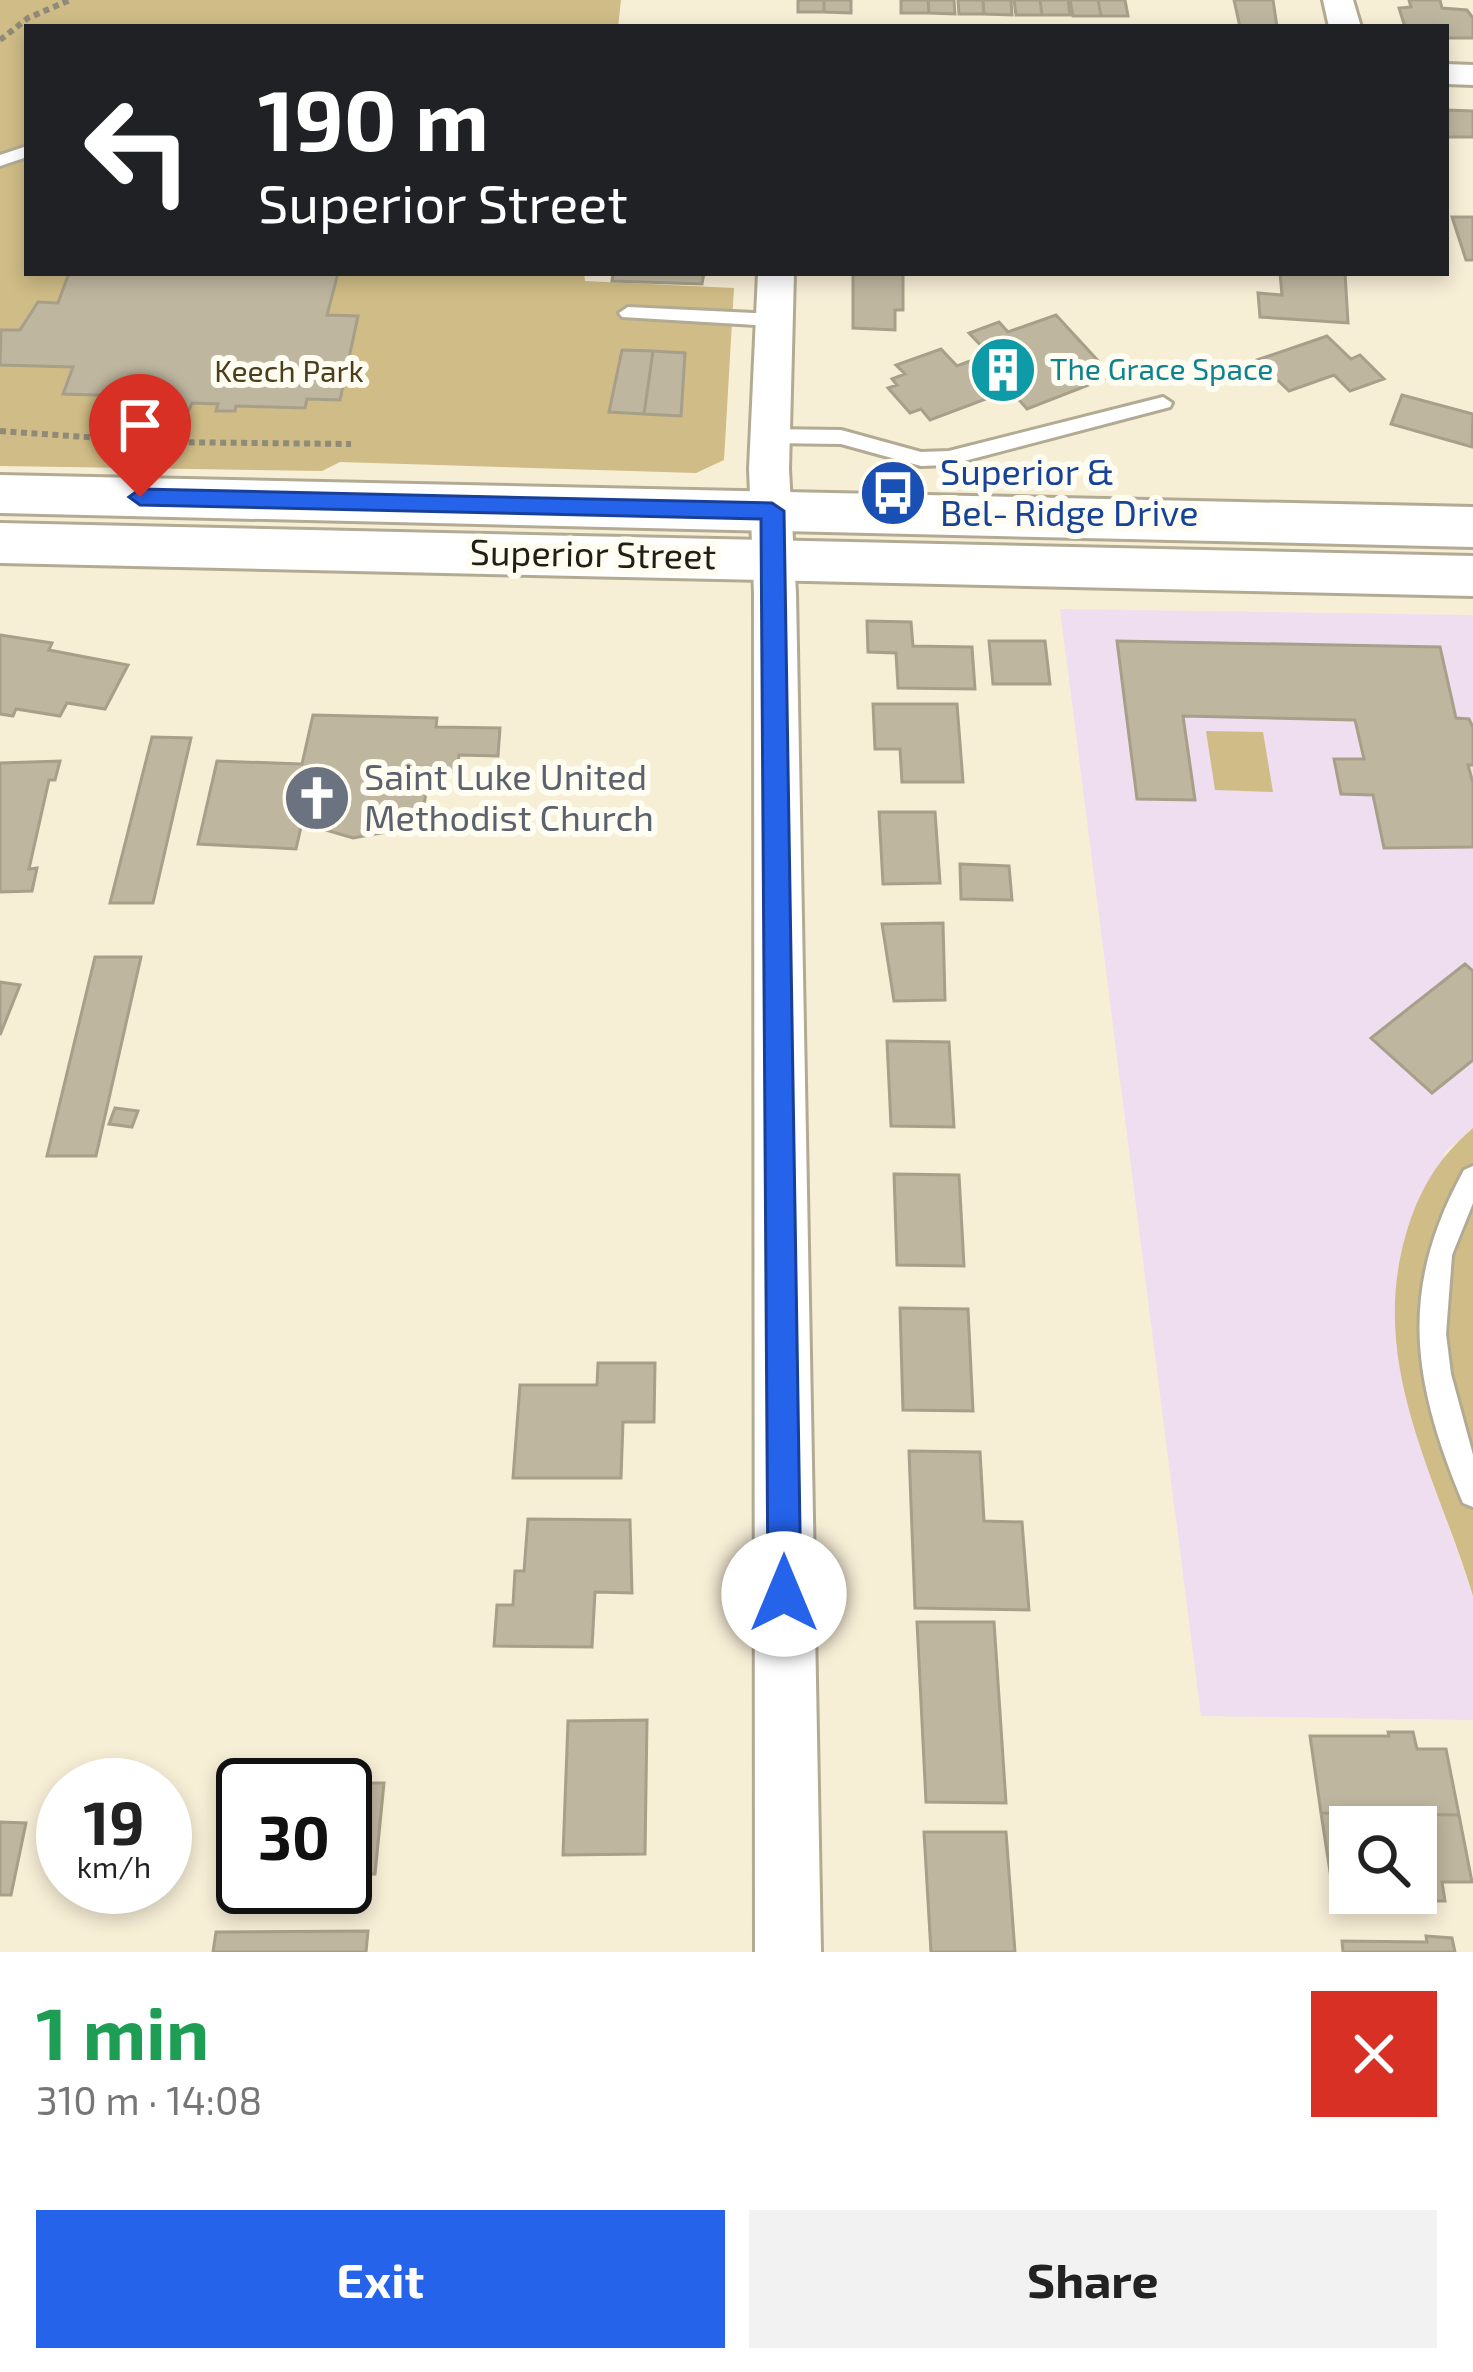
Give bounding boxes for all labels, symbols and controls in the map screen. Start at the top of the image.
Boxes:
text: 190 m [258,67,489,168]
icon: left [60,72,216,228]
text: Superior Street [258,169,628,234]
building icon: The Grace Space [968,335,1038,405]
place label: The Grace Space [1050,350,1273,386]
park label: Keech Park [214,352,364,388]
pin [89,374,191,497]
icon: arrive [107,392,173,458]
place label: Superior & Bel‐Ridge Drive [940,449,1199,533]
bus stop icon: Superior & Bel‐Ridge Drive [858,458,928,528]
street label: Superior Street [469,529,717,576]
place label: Saint Luke United Methodist Church [364,754,654,838]
church icon: Saint Luke United Methodist Church [282,763,352,833]
position arrow [721,1531,847,1657]
speed limit sign: 30 [216,1758,372,1914]
text: 19 [83,1785,145,1857]
map controls [1329,1806,1437,1914]
button: search [1329,1806,1437,1914]
text: km/h [77,1848,151,1884]
text: 1 min [36,1988,209,2074]
button: close [1311,1991,1437,2117]
text: 310 m · 14:08 [36,2076,262,2123]
button: Exit [36,2210,725,2348]
button: Share [749,2210,1437,2348]

